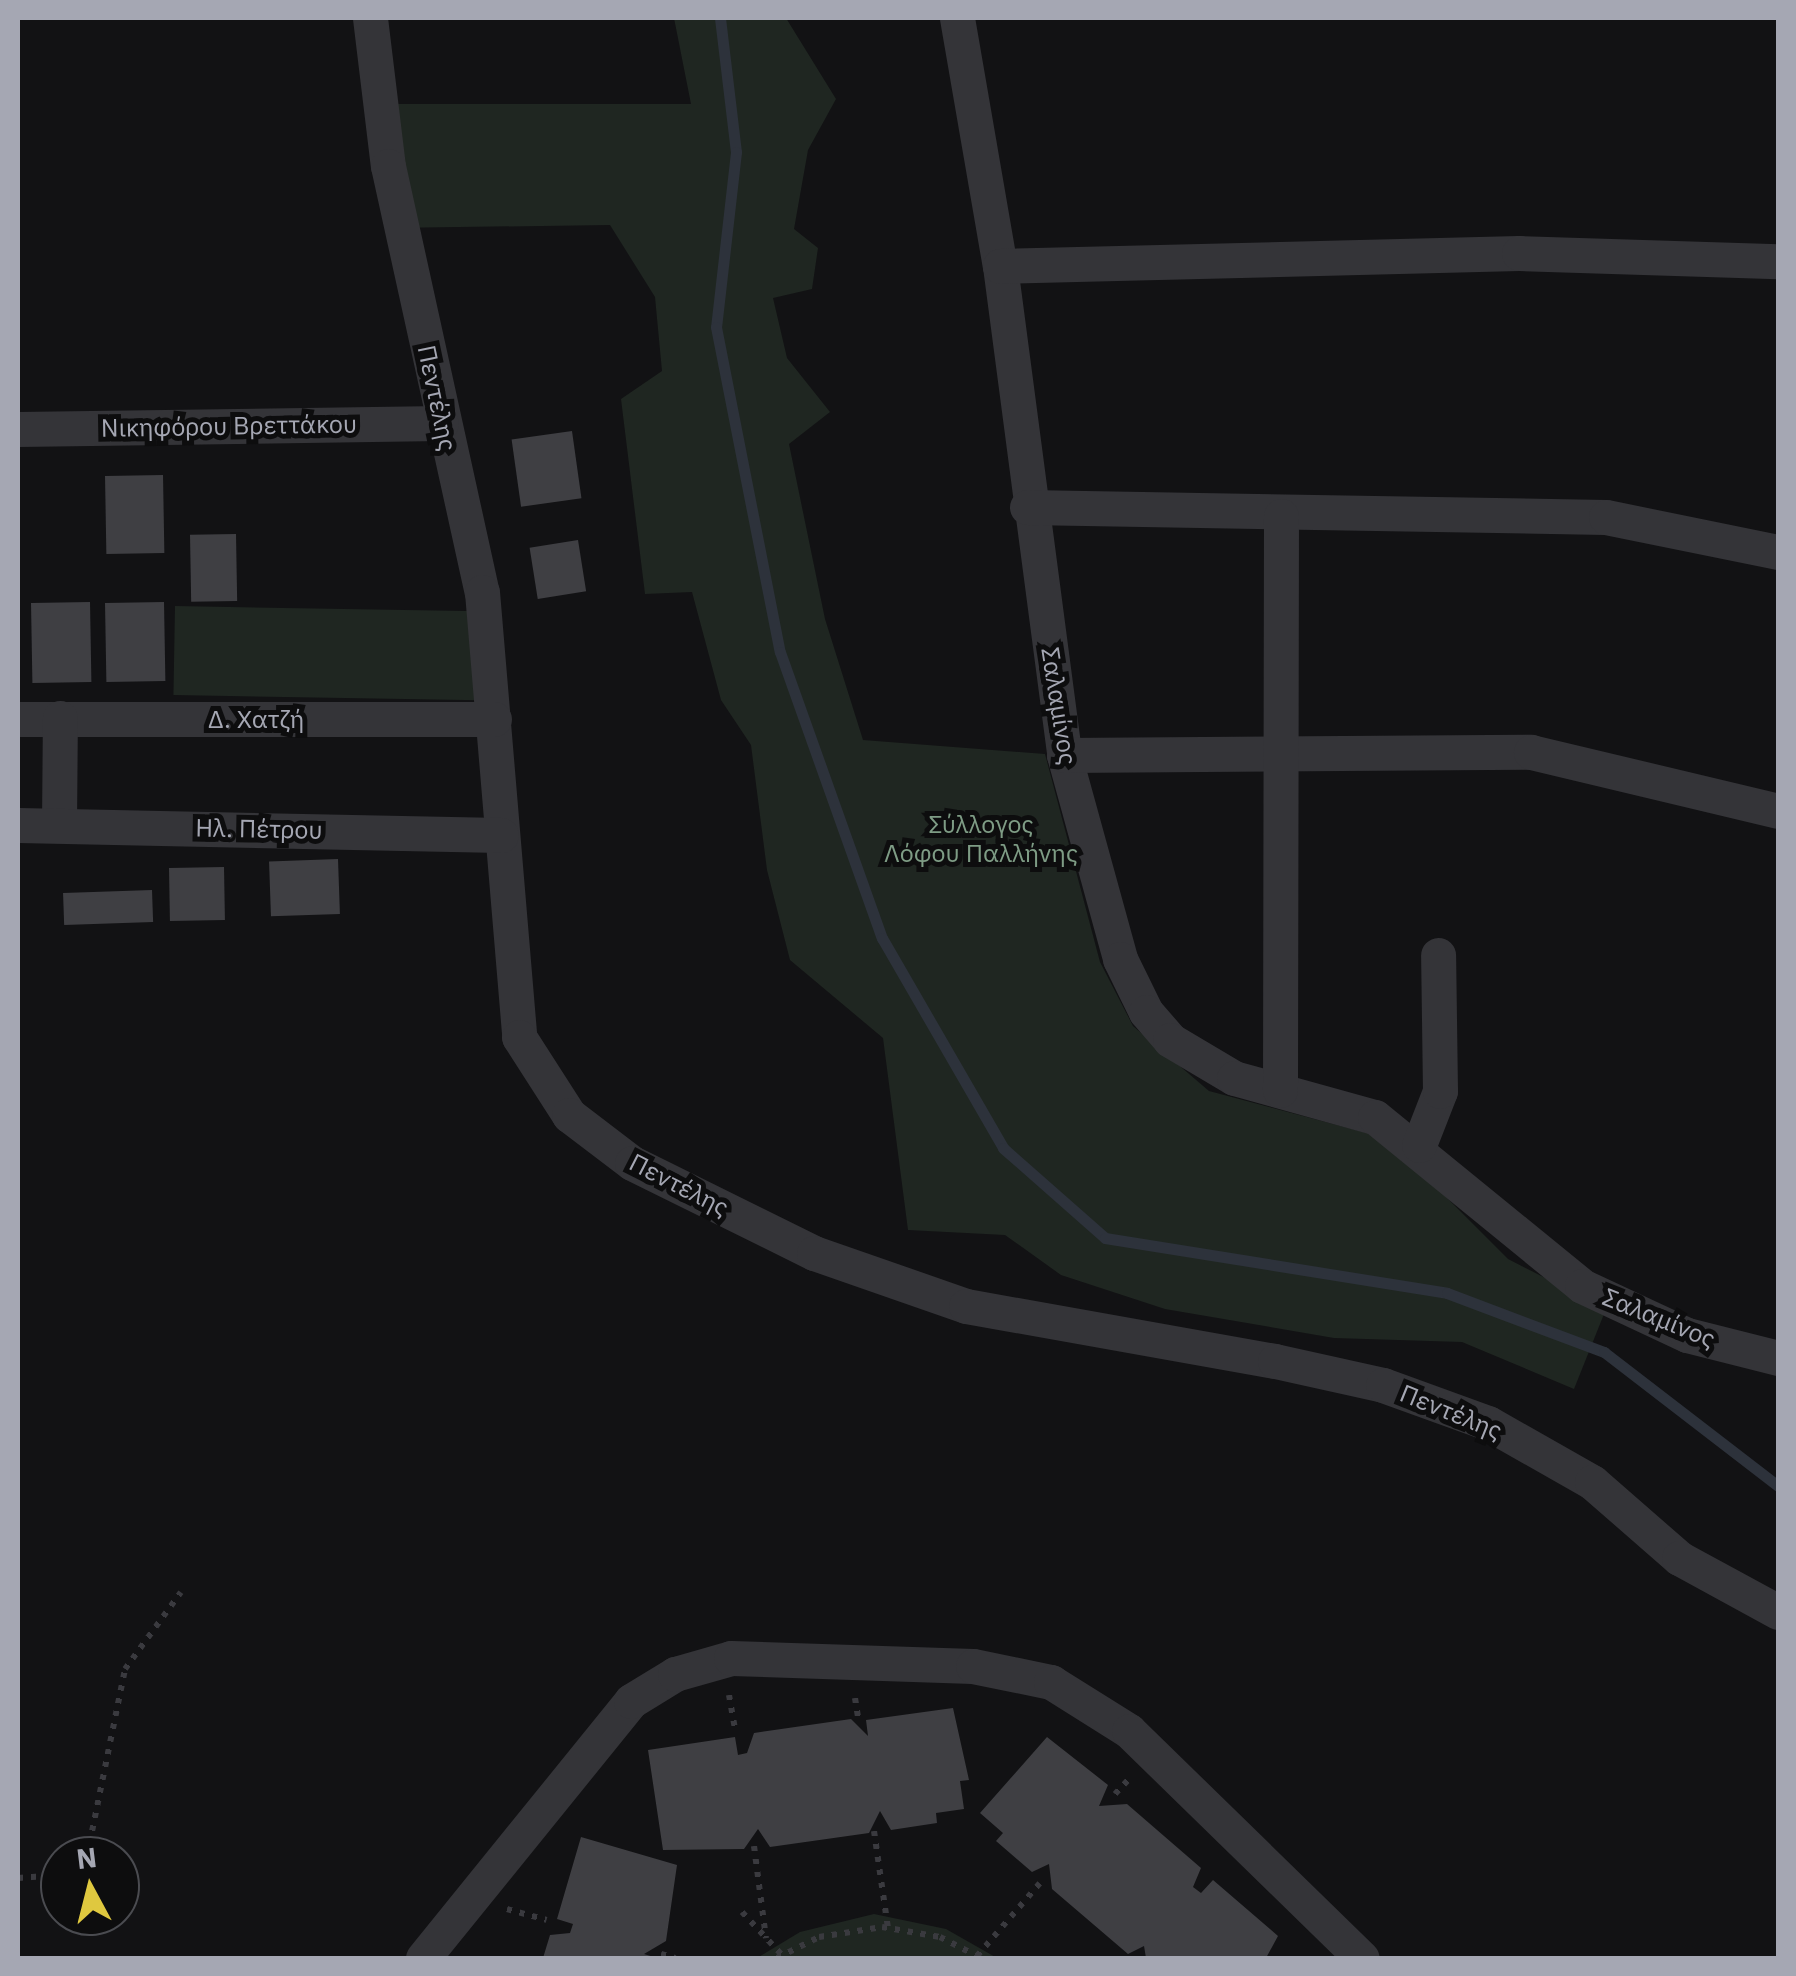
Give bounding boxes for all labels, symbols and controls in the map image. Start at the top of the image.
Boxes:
street label: Πεντέλης [411,342,463,454]
street label: Νικηφόρου Βρεττάκου [101,409,357,443]
street label: Σαλαμίνος [1035,645,1083,767]
street label: Δ. Χατζή [208,704,304,734]
park label: Σύλλογος Λόφου Παλλήνης [884,810,1078,869]
street label: Ηλ. Πέτρου [195,813,323,845]
street label: Πεντέλης [624,1147,734,1223]
street label: Σαλαμίνος [1598,1282,1720,1354]
street label: Πεντέλης [1396,1378,1506,1446]
north arrow [40,1836,140,1936]
text: N [74,1838,99,1877]

